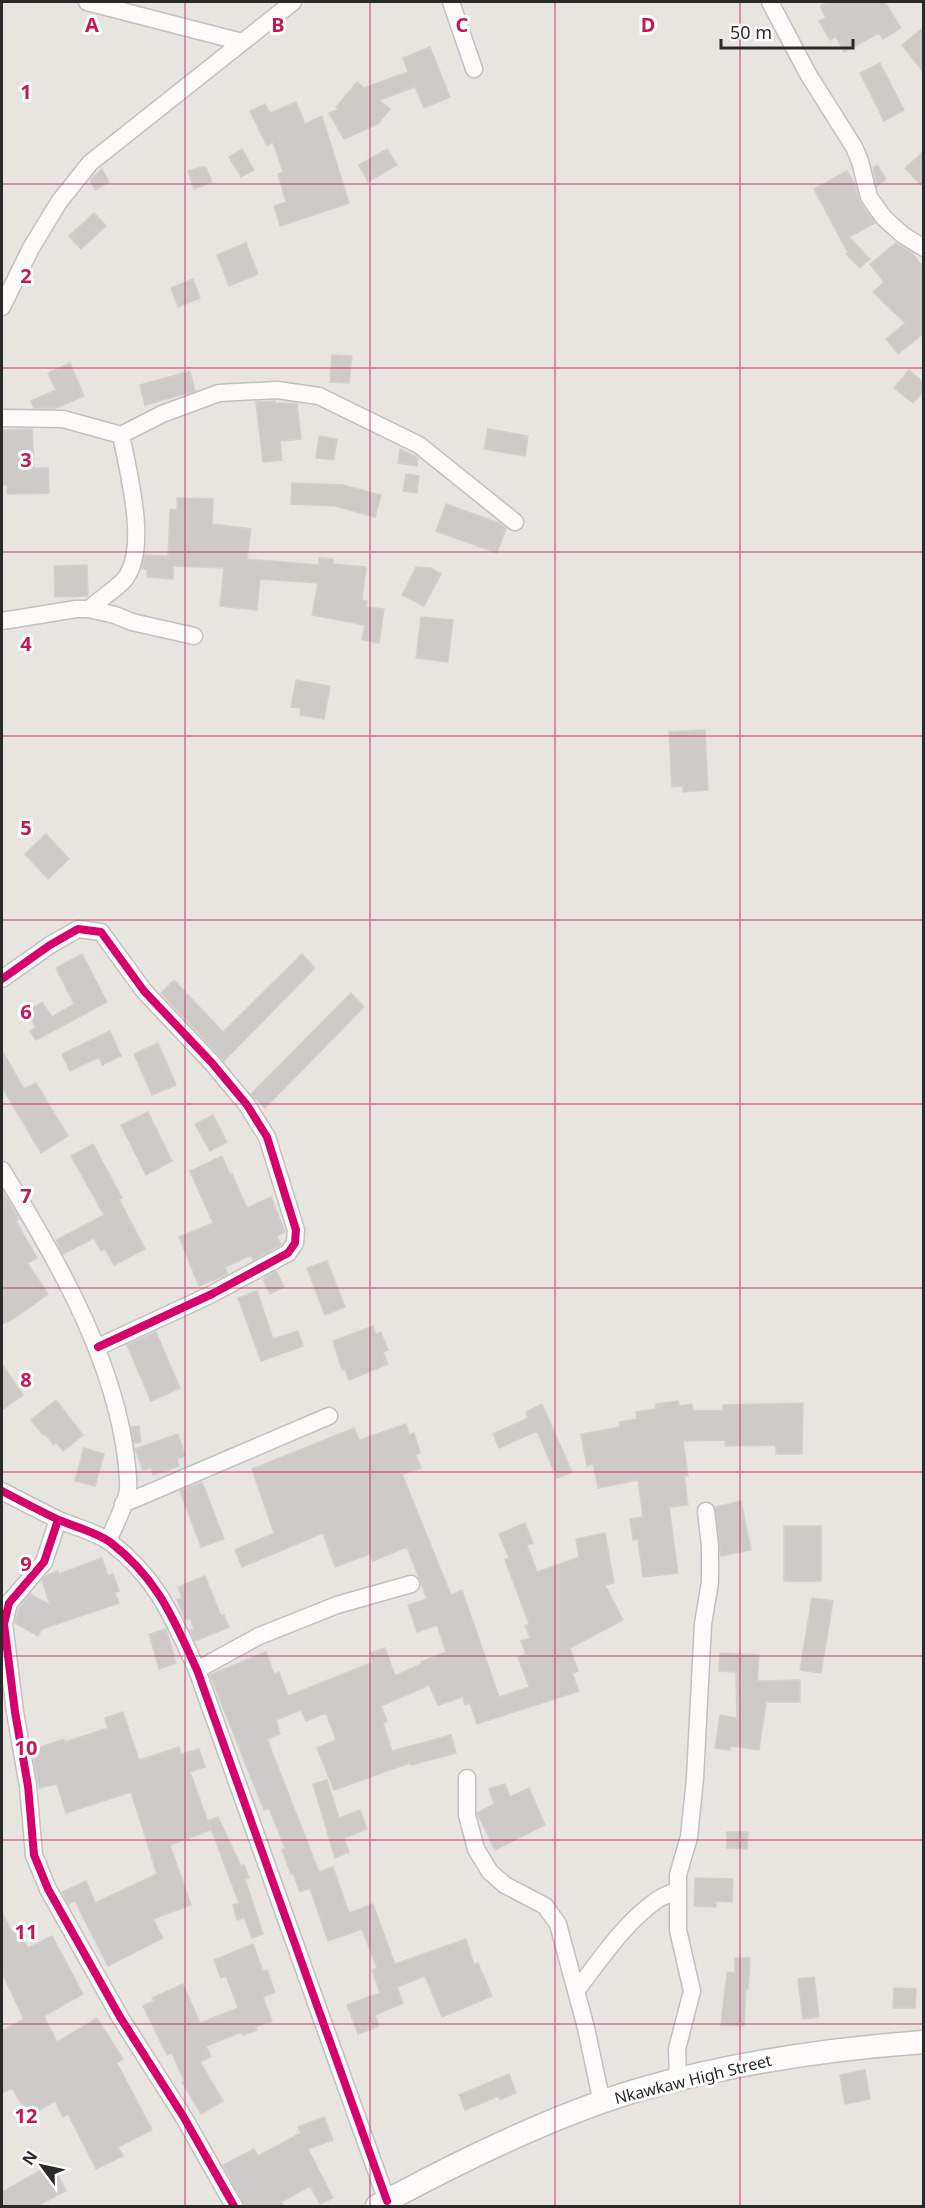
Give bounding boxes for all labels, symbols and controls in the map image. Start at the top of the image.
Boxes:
text: A [85,11,99,38]
text: B [271,11,285,38]
text: C [456,11,469,38]
text: D [641,11,655,38]
scale bar [721,12,853,50]
text: 50 m [730,20,772,44]
text: 1 [20,78,32,105]
text: 2 [20,262,32,289]
text: 3 [20,446,32,473]
text: 4 [20,630,32,657]
text: 5 [20,814,32,841]
text: 6 [20,998,32,1025]
text: 7 [20,1182,32,1209]
text: 8 [20,1366,32,1393]
text: 9 [20,1550,32,1577]
text: 10 [15,1734,37,1761]
text: 11 [15,1918,37,1945]
street label: Nkawkaw High Street [612,2049,774,2109]
text: 12 [15,2102,37,2129]
north arrow [12,2136,72,2196]
text: N [17,2146,42,2169]

